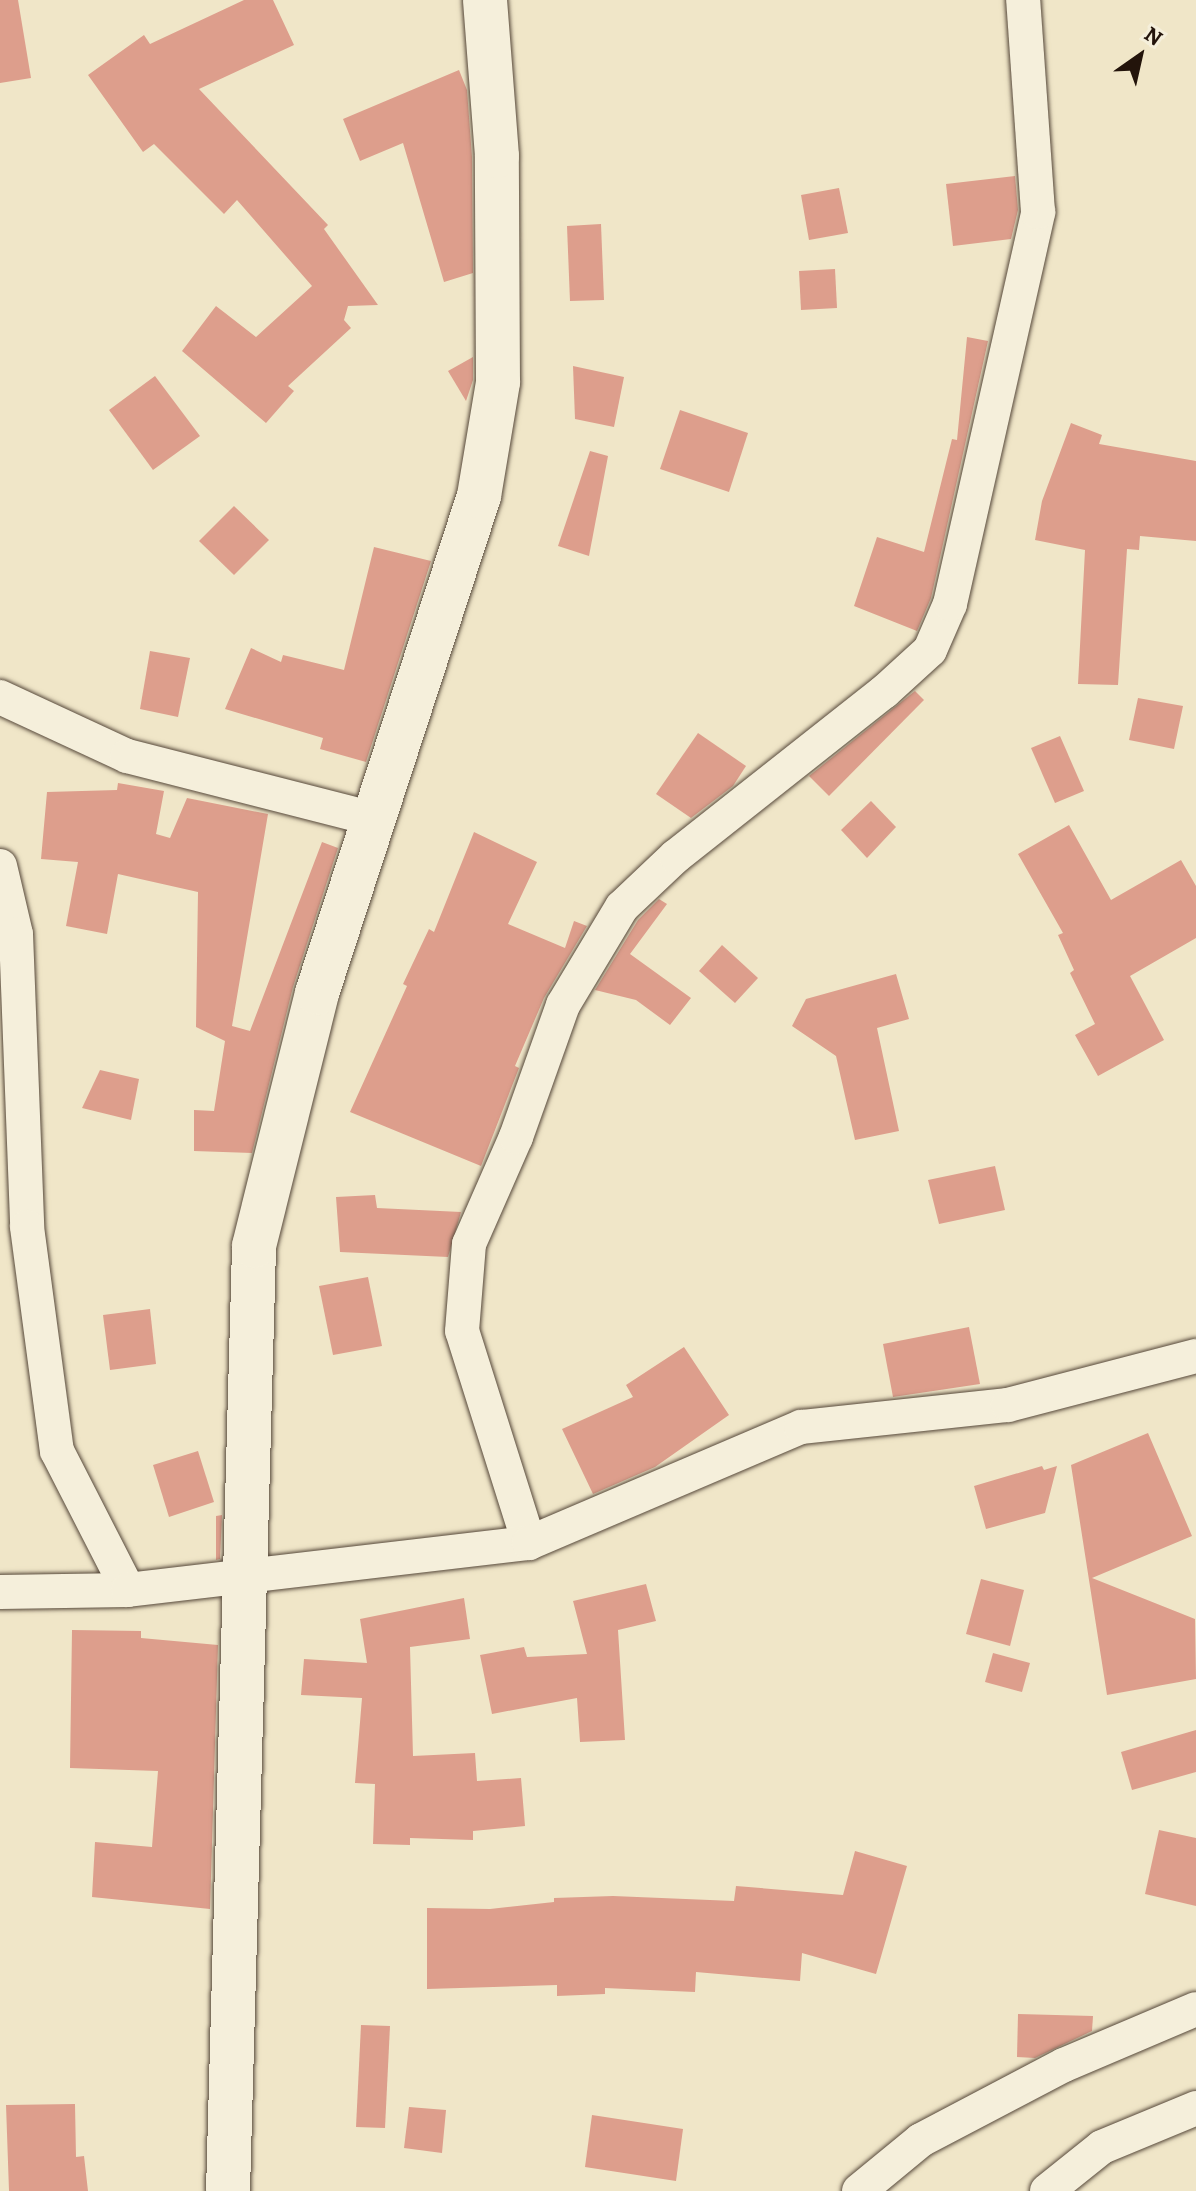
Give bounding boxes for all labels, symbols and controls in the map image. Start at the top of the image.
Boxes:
north arrow [1100,16,1180,96]
text: N [1138,19,1168,53]

